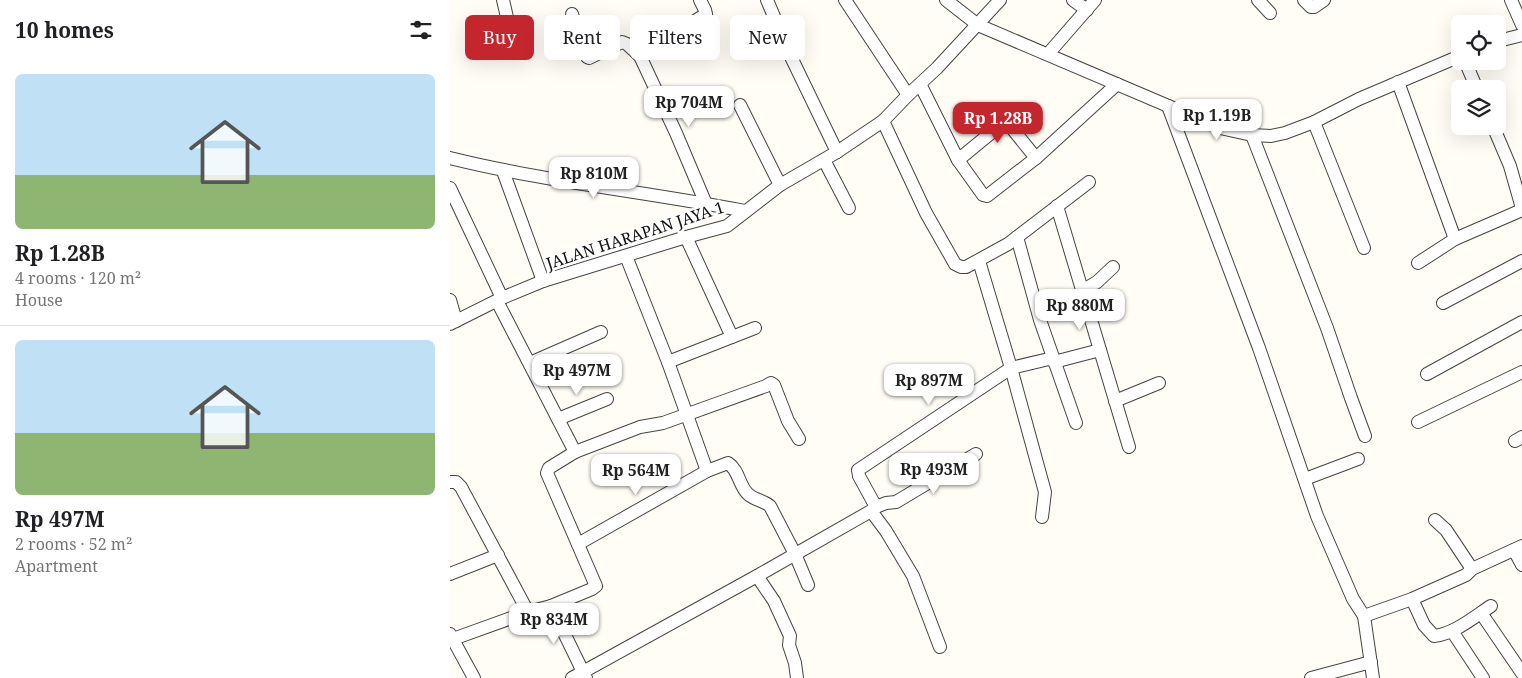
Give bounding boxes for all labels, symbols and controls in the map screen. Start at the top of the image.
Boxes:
chip: Buy [465,15,534,60]
chip: Rent [544,15,620,60]
chip: Filters [630,15,720,60]
chip: New [730,15,805,60]
map controls [1451,15,1506,135]
button: locate [1451,15,1506,70]
text: 10 homes [15,16,114,44]
icon: filters [407,16,435,44]
button: layers [1451,80,1506,135]
pin: Rp 704M [643,86,735,128]
text: Rp 704M [655,91,723,113]
pin: Rp 1.19B [1165,98,1269,141]
pin: Rp 1.28B [946,102,1050,144]
text: Rp 1.19B [1183,104,1251,126]
icon: home [180,107,270,197]
text: Rp 1.28B [964,107,1032,129]
pin: Rp 810M [548,156,640,199]
text: Rp 810M [560,162,628,184]
street label: JALAN HARAPAN JAYA 1 [542,196,727,275]
text: Rp 1.28B [15,239,105,267]
text: 4 rooms · 120 m² [15,267,141,289]
pin: Rp 880M [1034,288,1126,331]
text: House [15,289,63,311]
text: Rp 880M [1046,294,1114,316]
pin: Rp 497M [531,354,623,396]
text: Rp 497M [543,359,611,381]
pin: Rp 897M [883,364,975,406]
text: Rp 897M [895,369,963,391]
icon: home [180,372,270,462]
pin: Rp 493M [888,452,980,495]
pin: Rp 564M [590,454,682,496]
text: Rp 493M [900,458,968,480]
text: Rp 564M [602,459,670,481]
text: Rp 497M [15,505,105,533]
text: 2 rooms · 52 m² [15,533,132,555]
text: Apartment [15,555,98,577]
pin: Rp 834M [508,602,600,645]
text: Rp 834M [520,608,588,630]

